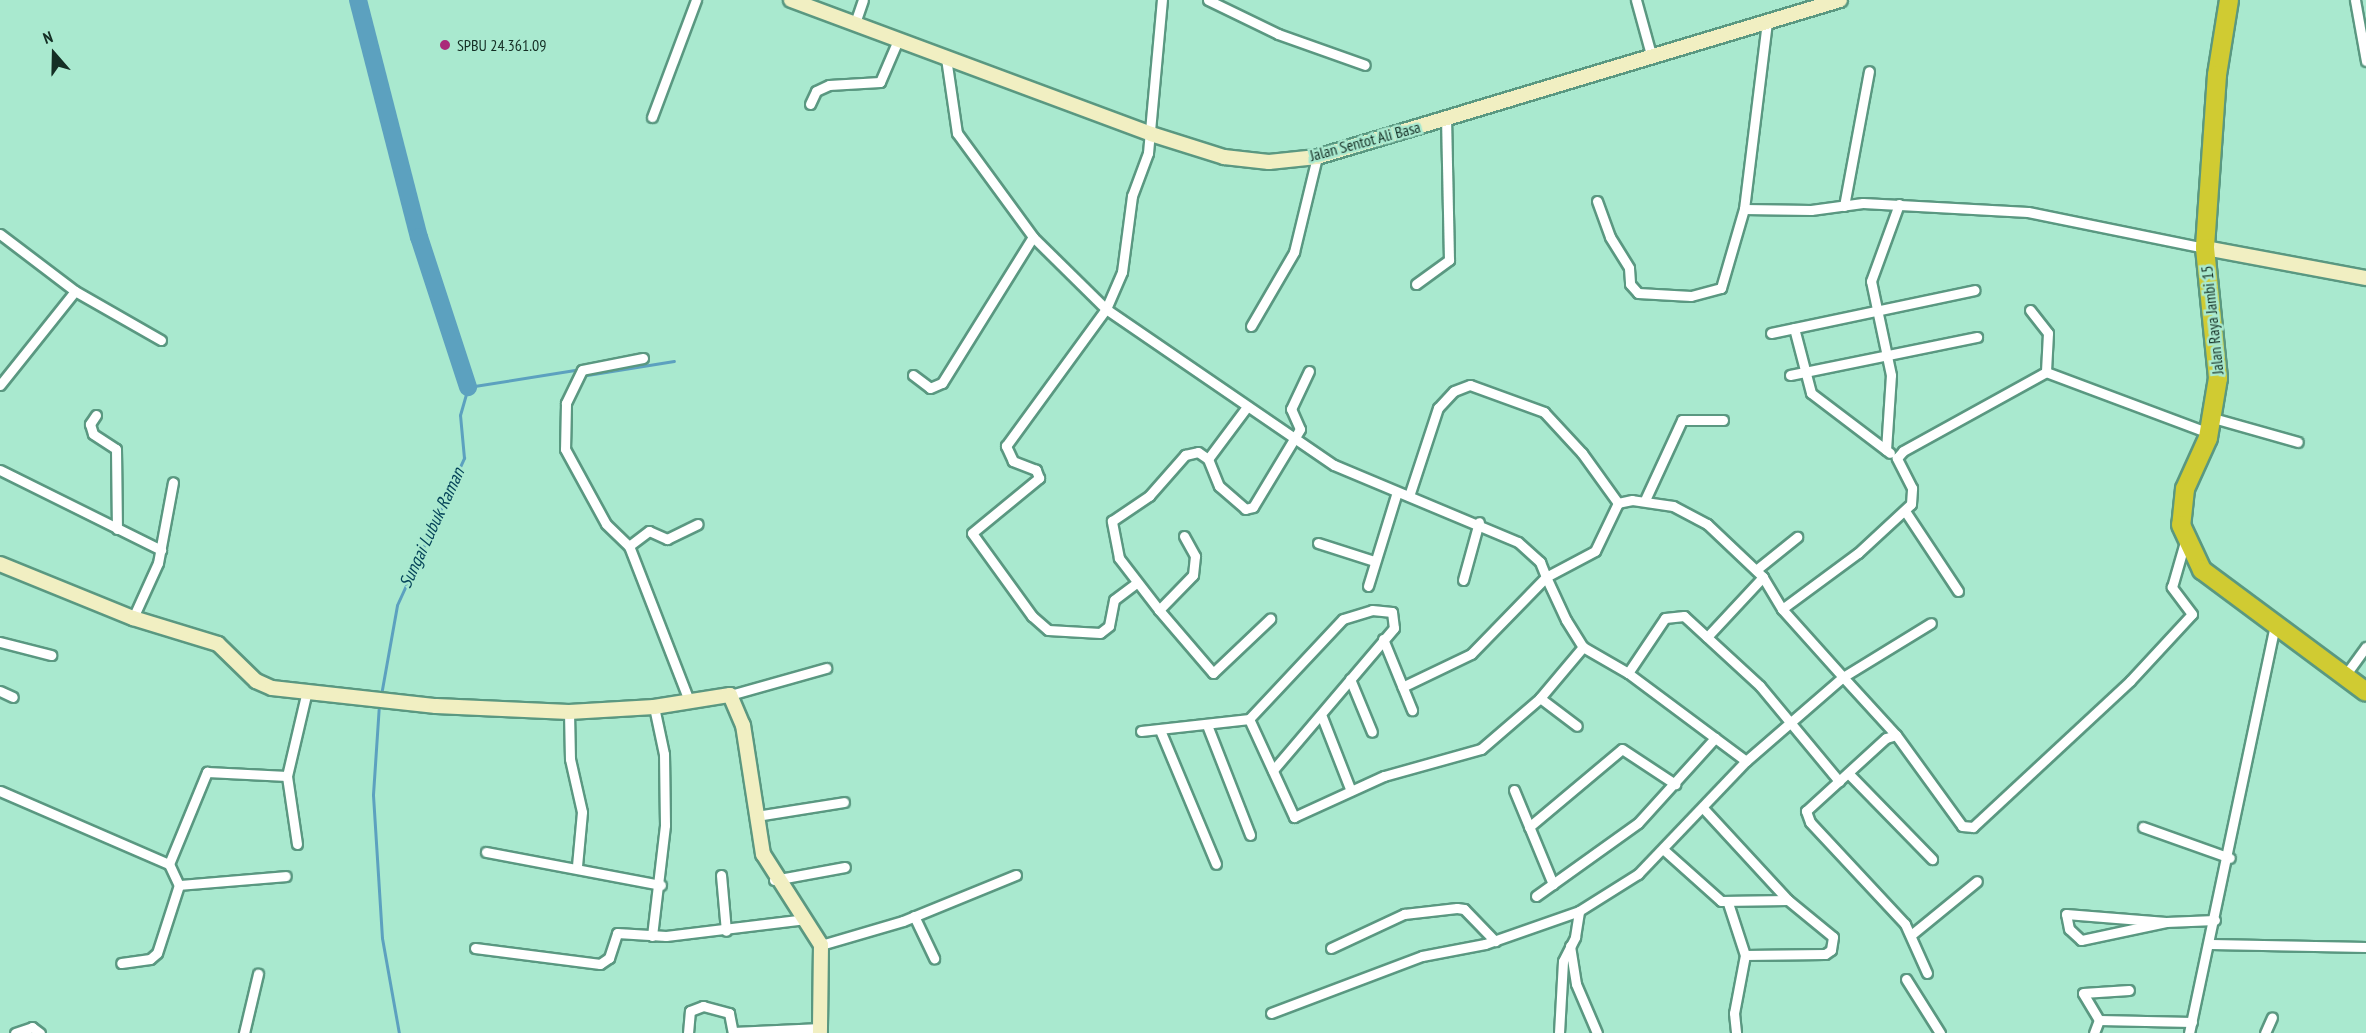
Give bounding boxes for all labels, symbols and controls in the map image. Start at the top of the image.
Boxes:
north arrow [24,24,84,84]
text: N [40,26,55,48]
place label: SPBU 24.361.09 [457,35,546,55]
marker: SPBU 24.361.09 [438,38,452,52]
street label: Jalan Sentot Ali Basa [1307,117,1423,165]
street label: Jalan Raya Jambi 15 [2197,265,2227,375]
water label: Sungai Lubuk Raman [395,464,469,592]

